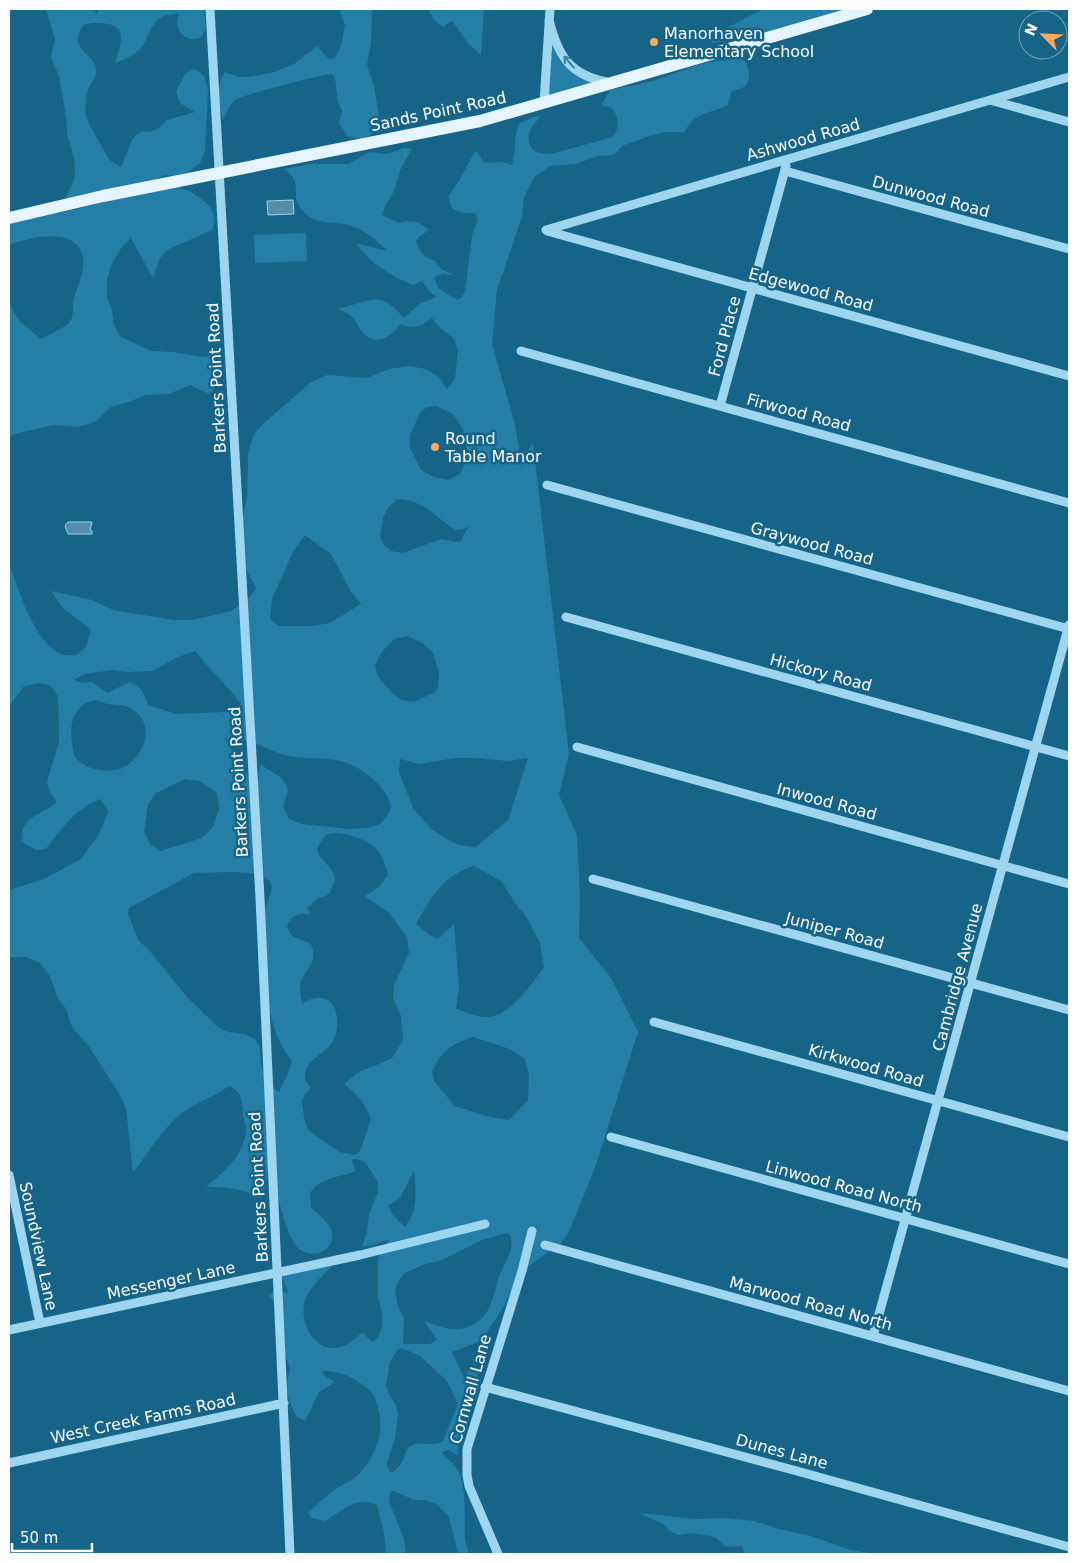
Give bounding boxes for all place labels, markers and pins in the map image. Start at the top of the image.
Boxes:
place label: Manorhaven Elementary School [664,24,814,61]
marker: Manorhaven Elementary School [648,36,660,48]
place label: Round Table Manor [444,429,542,466]
marker: Round Table Manor [429,441,441,453]

